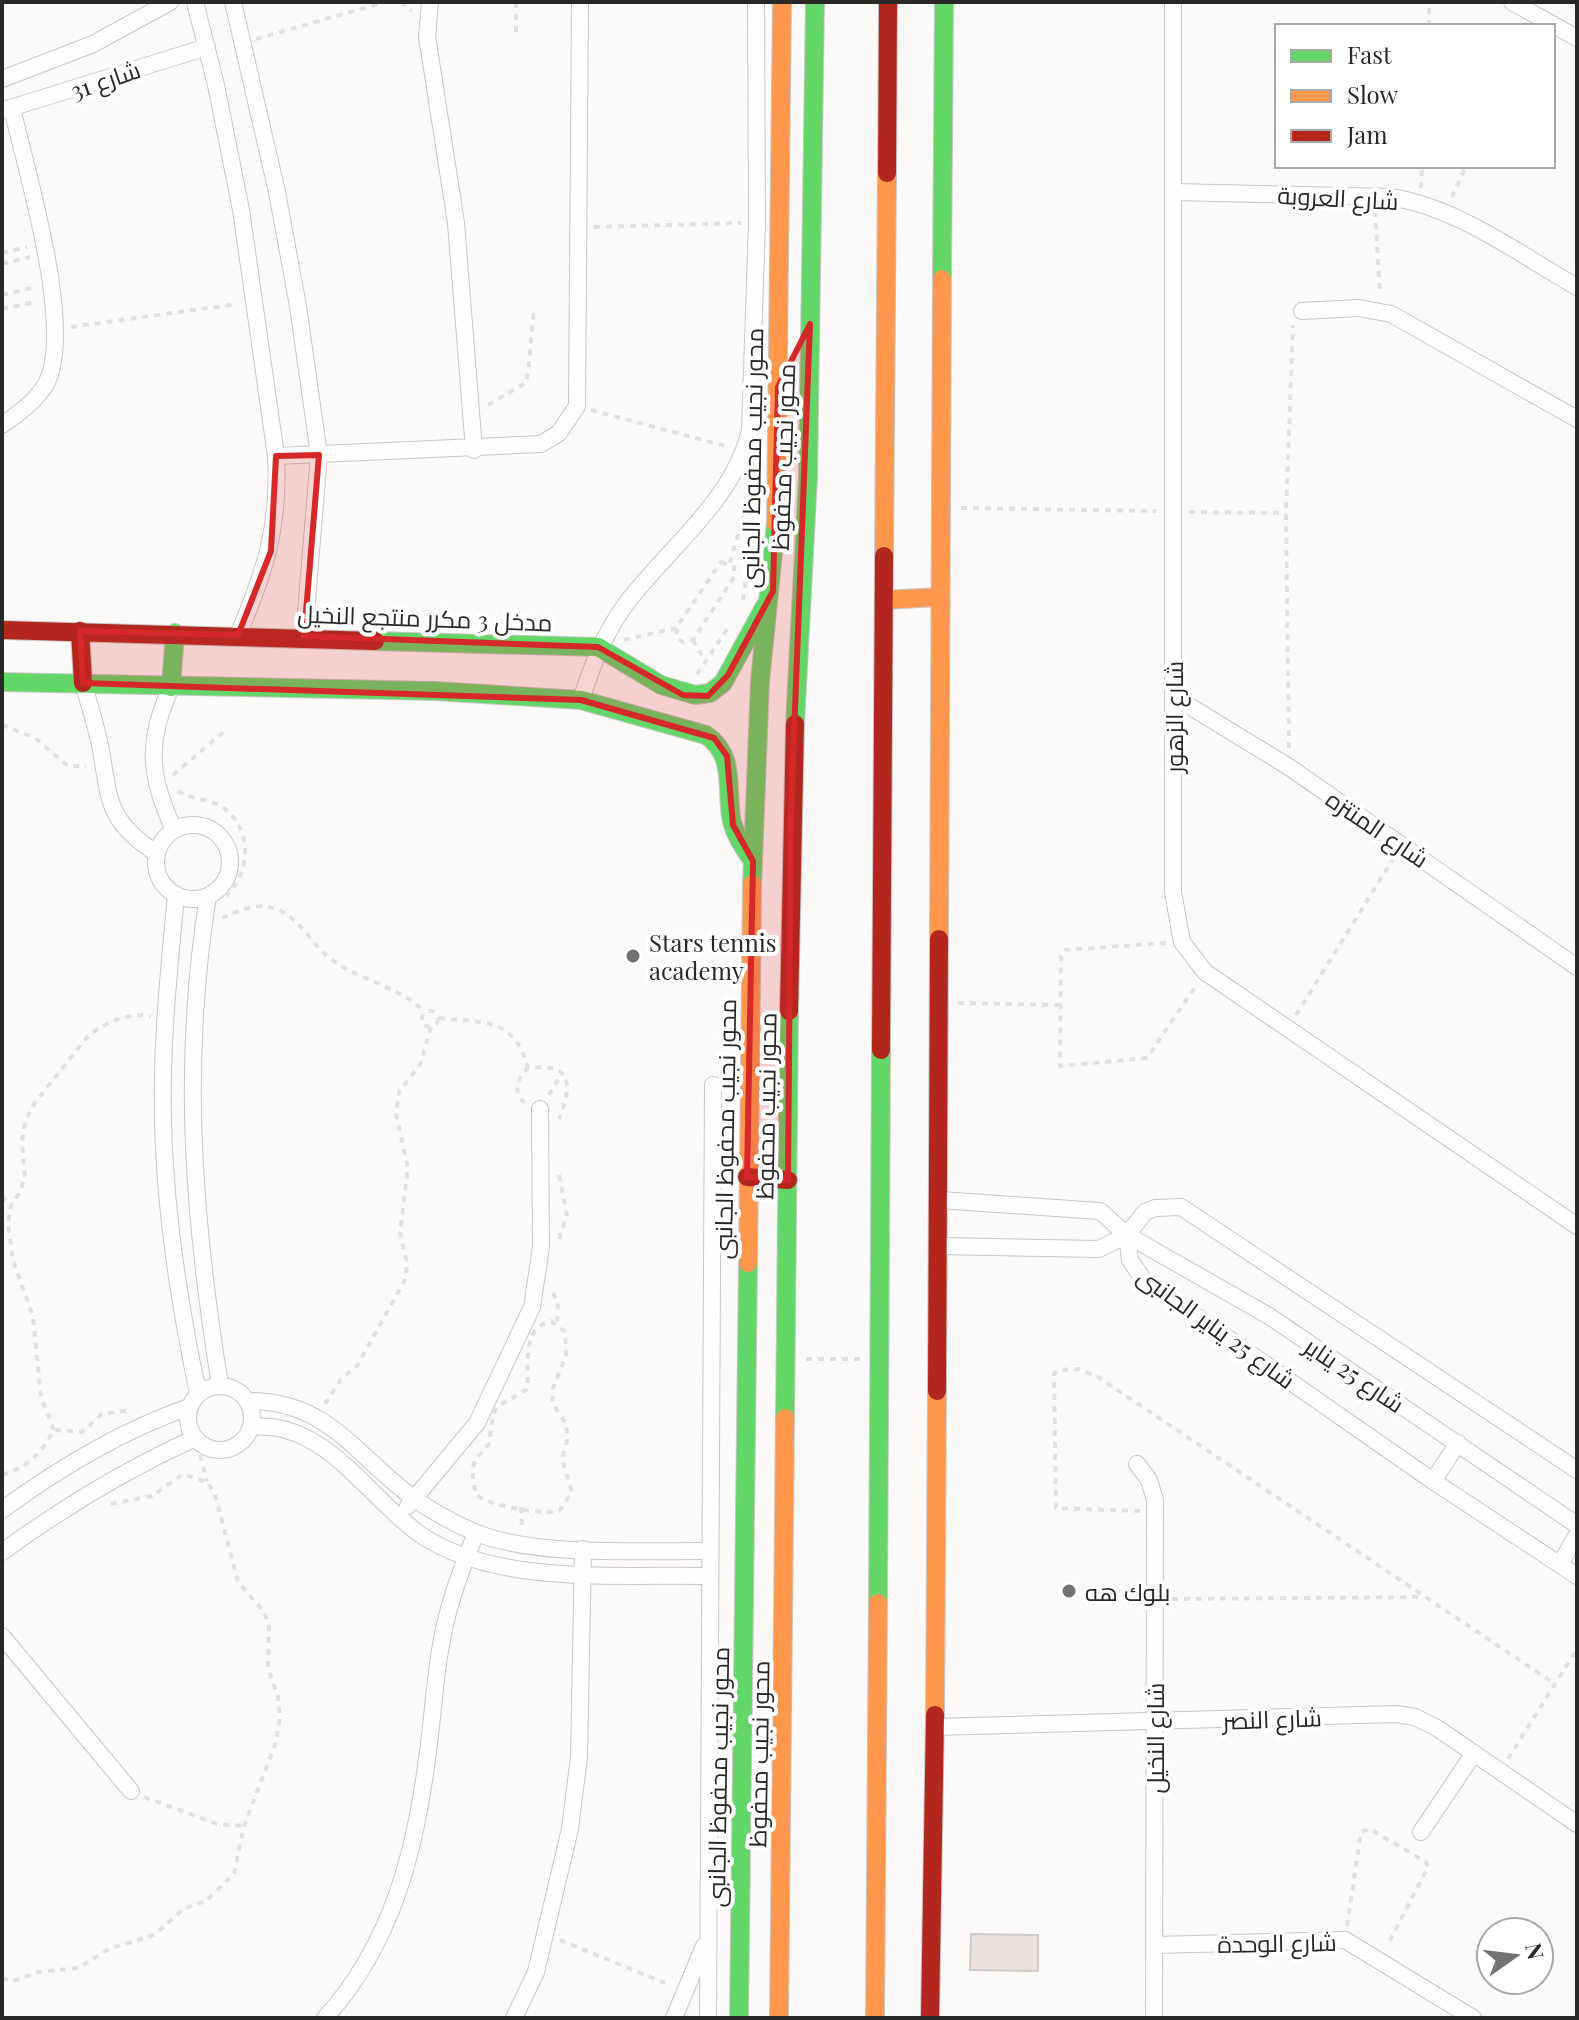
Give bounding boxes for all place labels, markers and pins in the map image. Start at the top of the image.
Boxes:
place label: Stars tennis academy [649,926,777,986]
marker: Stars tennis academy [624,947,642,965]
place label: بلوك هه [1085,1575,1170,1607]
marker: بلوك هه [1060,1582,1078,1600]

